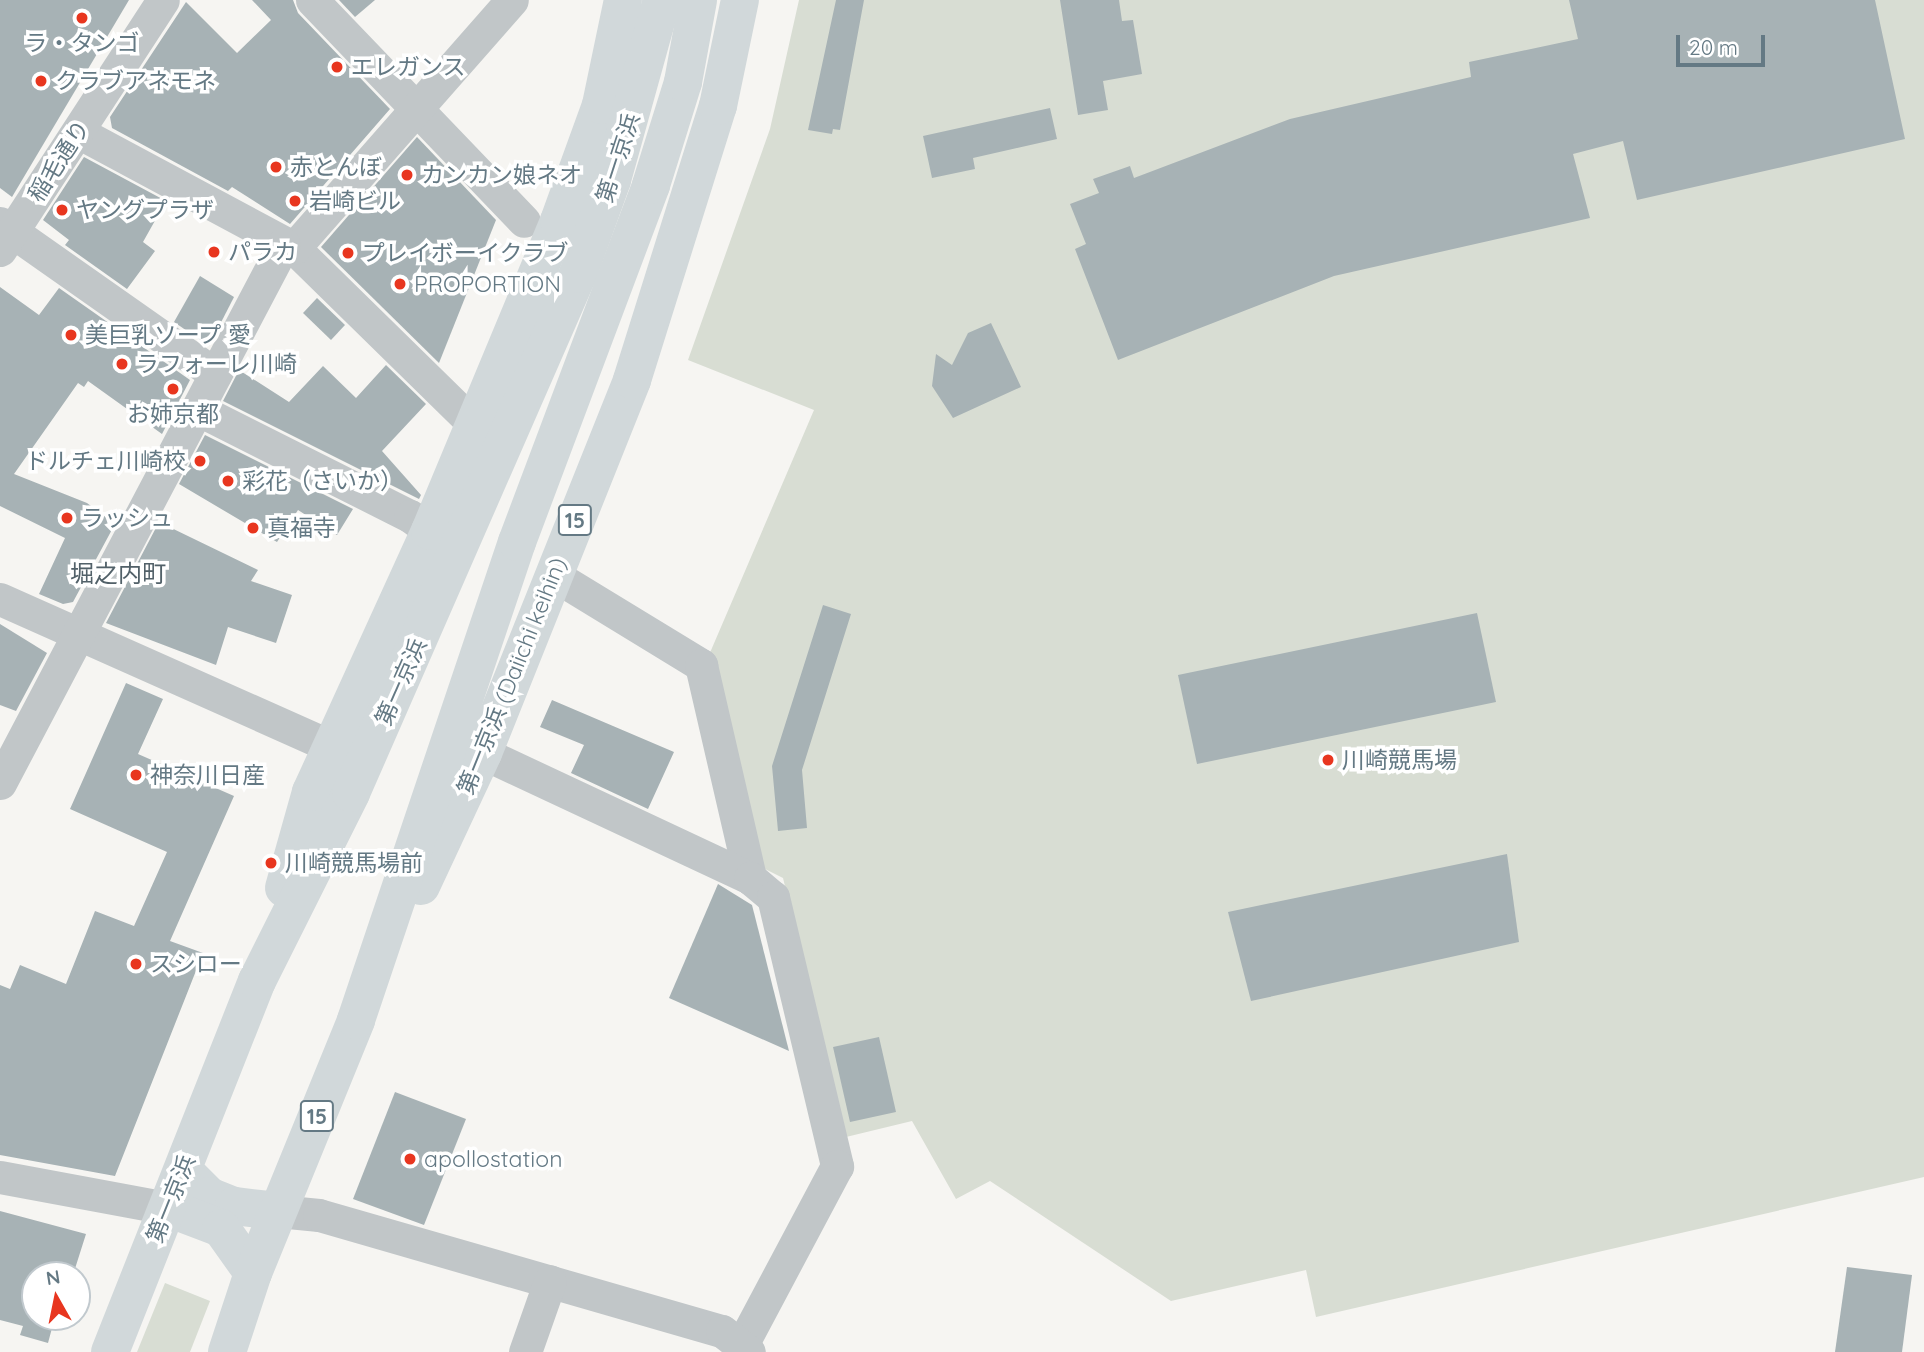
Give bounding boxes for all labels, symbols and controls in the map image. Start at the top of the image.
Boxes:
marker: ラ・タンゴ [74,10,90,26]
scale bar [1679,21,1768,65]
place label: ラ・タンゴ [25,29,139,57]
text: 20 m [1689,34,1738,60]
place label: エレガンス [351,53,466,81]
marker: エレガンス [329,59,345,75]
place label: クラブアネモネ [55,67,216,95]
marker: クラブアネモネ [33,73,49,89]
street label: 第一京浜 [591,110,645,206]
street label: 稲毛通り [22,115,96,207]
place label: 赤とんぼ [290,153,382,181]
marker: 赤とんぼ [268,159,284,175]
place label: カンカン娘ネオ [421,161,582,189]
marker: カンカン娘ネオ [399,167,415,183]
place label: 岩崎ビル [309,187,401,215]
marker: 岩崎ビル [287,193,303,209]
place label: ヤングプラザ [76,196,214,224]
marker: ヤングプラザ [54,202,70,218]
place label: パラカ [228,238,297,266]
place label: プレイボーイクラブ [362,239,569,267]
marker: パラカ [206,244,222,260]
marker: プレイボーイクラブ [340,245,356,261]
place label: PROPORTION [414,270,561,298]
marker: PROPORTION [392,276,408,292]
place label: 美巨乳ソープ 愛 [85,321,252,349]
marker: 美巨乳ソープ 愛 [63,327,79,343]
place label: ラフォーレ川崎 [136,350,297,378]
marker: ラフォーレ川崎 [114,356,130,372]
marker: お姉京都 [165,381,181,397]
place label: お姉京都 [127,400,219,428]
place label: ドルチェ川崎校 [25,447,186,475]
marker: ドルチェ川崎校 [192,453,208,469]
place label: 彩花（さいか） [242,467,403,495]
marker: 彩花（さいか） [220,473,236,489]
road number: 15 [558,503,592,538]
place label: ラッシュ [81,504,173,532]
marker: ラッシュ [59,510,75,526]
place label: 真福寺 [267,514,336,542]
marker: 真福寺 [245,520,261,536]
street label: 第一京浜 (Daiichi keihin) [452,554,572,798]
district label: 堀之内町 [70,560,166,588]
street label: 第一京浜 [370,634,432,730]
place label: 川崎競馬場 [1342,746,1457,774]
marker: 川崎競馬場 [1320,752,1336,768]
place label: 神奈川日産 [150,761,265,789]
marker: 神奈川日産 [128,767,144,783]
place label: 川崎競馬場前 [285,849,423,877]
marker: 川崎競馬場前 [263,855,279,871]
place label: スシロー [150,950,242,978]
marker: スシロー [128,956,144,972]
road number: 15 [300,1098,334,1134]
place label: apollostation [424,1145,562,1173]
street label: 第一京浜 [141,1151,201,1247]
marker: apollostation [402,1151,418,1167]
north arrow [21,1261,91,1331]
text: N [44,1264,62,1290]

